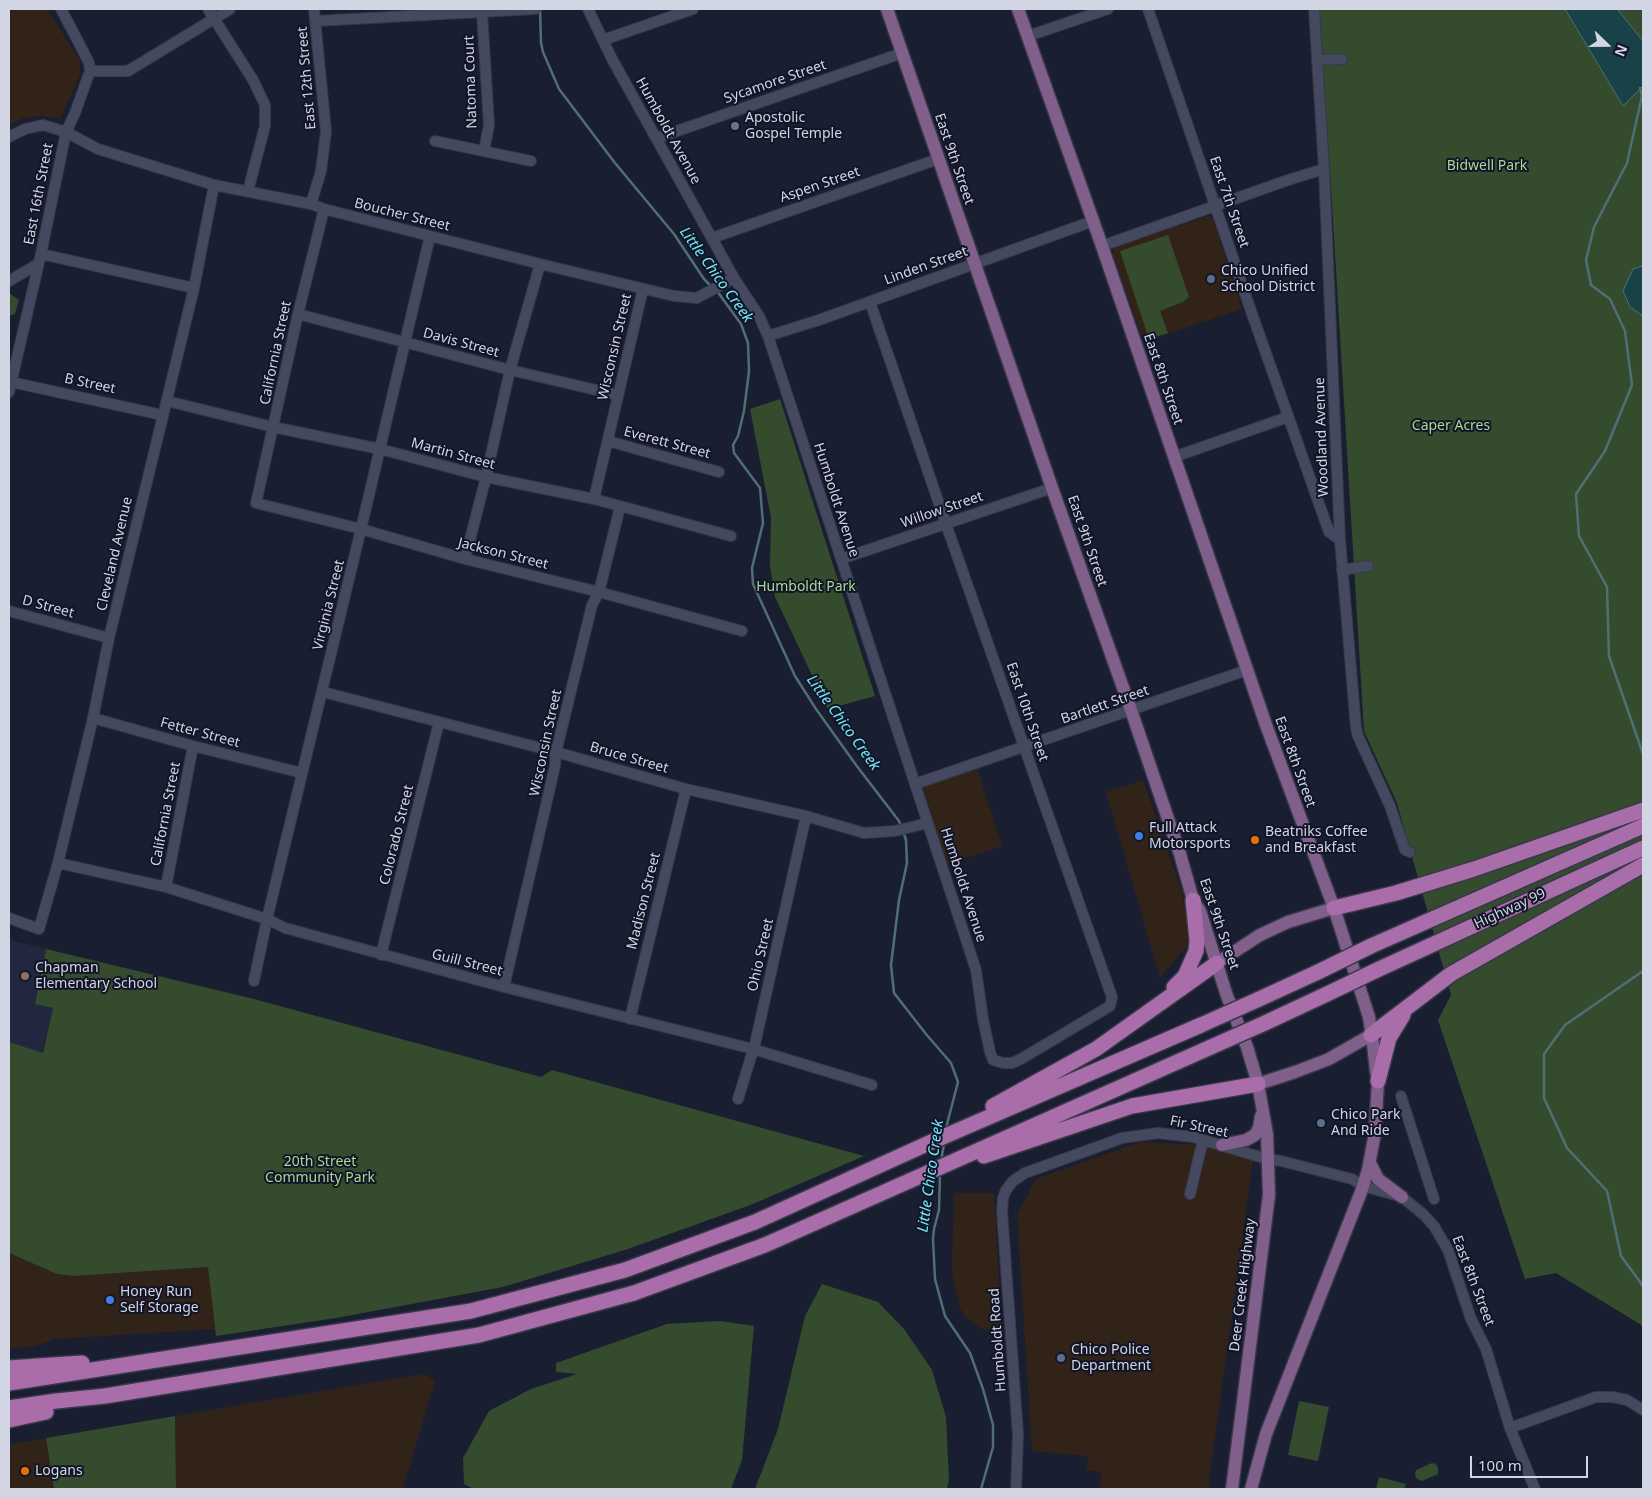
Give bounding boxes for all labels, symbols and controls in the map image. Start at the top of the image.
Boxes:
north arrow [1582,20,1632,70]
street label: East 12th Street [294,26,320,130]
street label: Natoma Court [461,35,481,129]
text: N [1610,42,1632,60]
street label: Sycamore Street [722,57,828,107]
street label: Humboldt Avenue [632,75,704,187]
place label: Apostolic Gospel Temple [745,110,842,142]
street label: East 9th Street [931,111,977,207]
marker: Apostolic Gospel Temple [729,120,741,132]
street label: East 16th Street [21,142,57,246]
street label: East 7th Street [1206,154,1252,250]
park label: Bidwell Park [1447,158,1527,174]
street label: Aspen Street [778,163,862,207]
street label: Boucher Street [352,195,452,235]
water label: Little Chico Creek [675,224,757,326]
street label: Linden Street [882,243,970,289]
place label: Chico Unified School District [1221,263,1315,296]
marker: Chico Unified School District [1205,273,1217,285]
street label: Wisconsin Street [595,292,635,402]
street label: California Street [257,299,295,407]
street label: Davis Street [421,325,501,361]
street label: East 8th Street [1140,331,1186,427]
street label: B Street [63,370,117,398]
street label: Woodland Avenue [1312,377,1332,497]
park label: Caper Acres [1412,418,1490,434]
street label: Everett Street [622,423,712,463]
street label: Martin Street [409,435,497,473]
street label: Humboldt Avenue [810,441,862,559]
street label: Willow Street [899,488,985,532]
street label: East 9th Street [1064,493,1110,589]
street label: Cleveland Avenue [94,495,136,613]
street label: Jackson Street [456,535,550,573]
street label: Virginia Street [310,558,348,652]
park label: Humboldt Park [756,579,856,595]
street label: D Street [20,592,76,622]
street label: East 10th Street [1002,660,1052,764]
water label: Little Chico Creek [802,672,884,774]
street label: Bartlett Street [1059,682,1151,728]
street label: Wisconsin Street [526,688,566,798]
street label: Fetter Street [158,714,242,752]
street label: East 8th Street [1271,714,1319,810]
street label: Bruce Street [588,739,670,777]
street label: California Street [148,760,184,868]
street label: Colorado Street [376,783,418,887]
place label: Full Attack Motorsports [1149,820,1231,852]
place label: Beatniks Coffee and Breakfast [1265,824,1368,856]
street label: Humboldt Avenue [937,826,989,944]
marker: Full Attack Motorsports [1133,830,1145,842]
marker: Beatniks Coffee and Breakfast [1249,834,1261,846]
street label: Madison Street [624,851,664,951]
street label: East 9th Street [1196,876,1242,972]
street label: Highway 99 [1472,885,1548,933]
street label: Ohio Street [744,917,778,993]
street label: Guill Street [430,946,504,980]
place label: Chapman Elementary School [35,960,157,992]
marker: Chapman Elementary School [19,970,31,982]
place label: Chico Park And Ride [1331,1107,1401,1140]
street label: Fir Street [1168,1113,1230,1141]
marker: Chico Park And Ride [1315,1117,1327,1129]
water label: Little Chico Creek [914,1118,948,1234]
park label: 20th Street Community Park [265,1154,375,1186]
street label: Deer Creek Highway [1227,1218,1259,1352]
street label: East 8th Street [1448,1233,1498,1329]
place label: Honey Run Self Storage [120,1284,199,1316]
street label: Humboldt Road [986,1288,1010,1392]
marker: Honey Run Self Storage [104,1294,116,1306]
place label: Chico Police Department [1071,1342,1151,1374]
marker: Chico Police Department [1055,1352,1067,1364]
scale bar [1472,1446,1590,1478]
text: 100 m [1478,1455,1522,1475]
place label: Logans [35,1463,83,1479]
marker: Logans [19,1465,31,1477]

